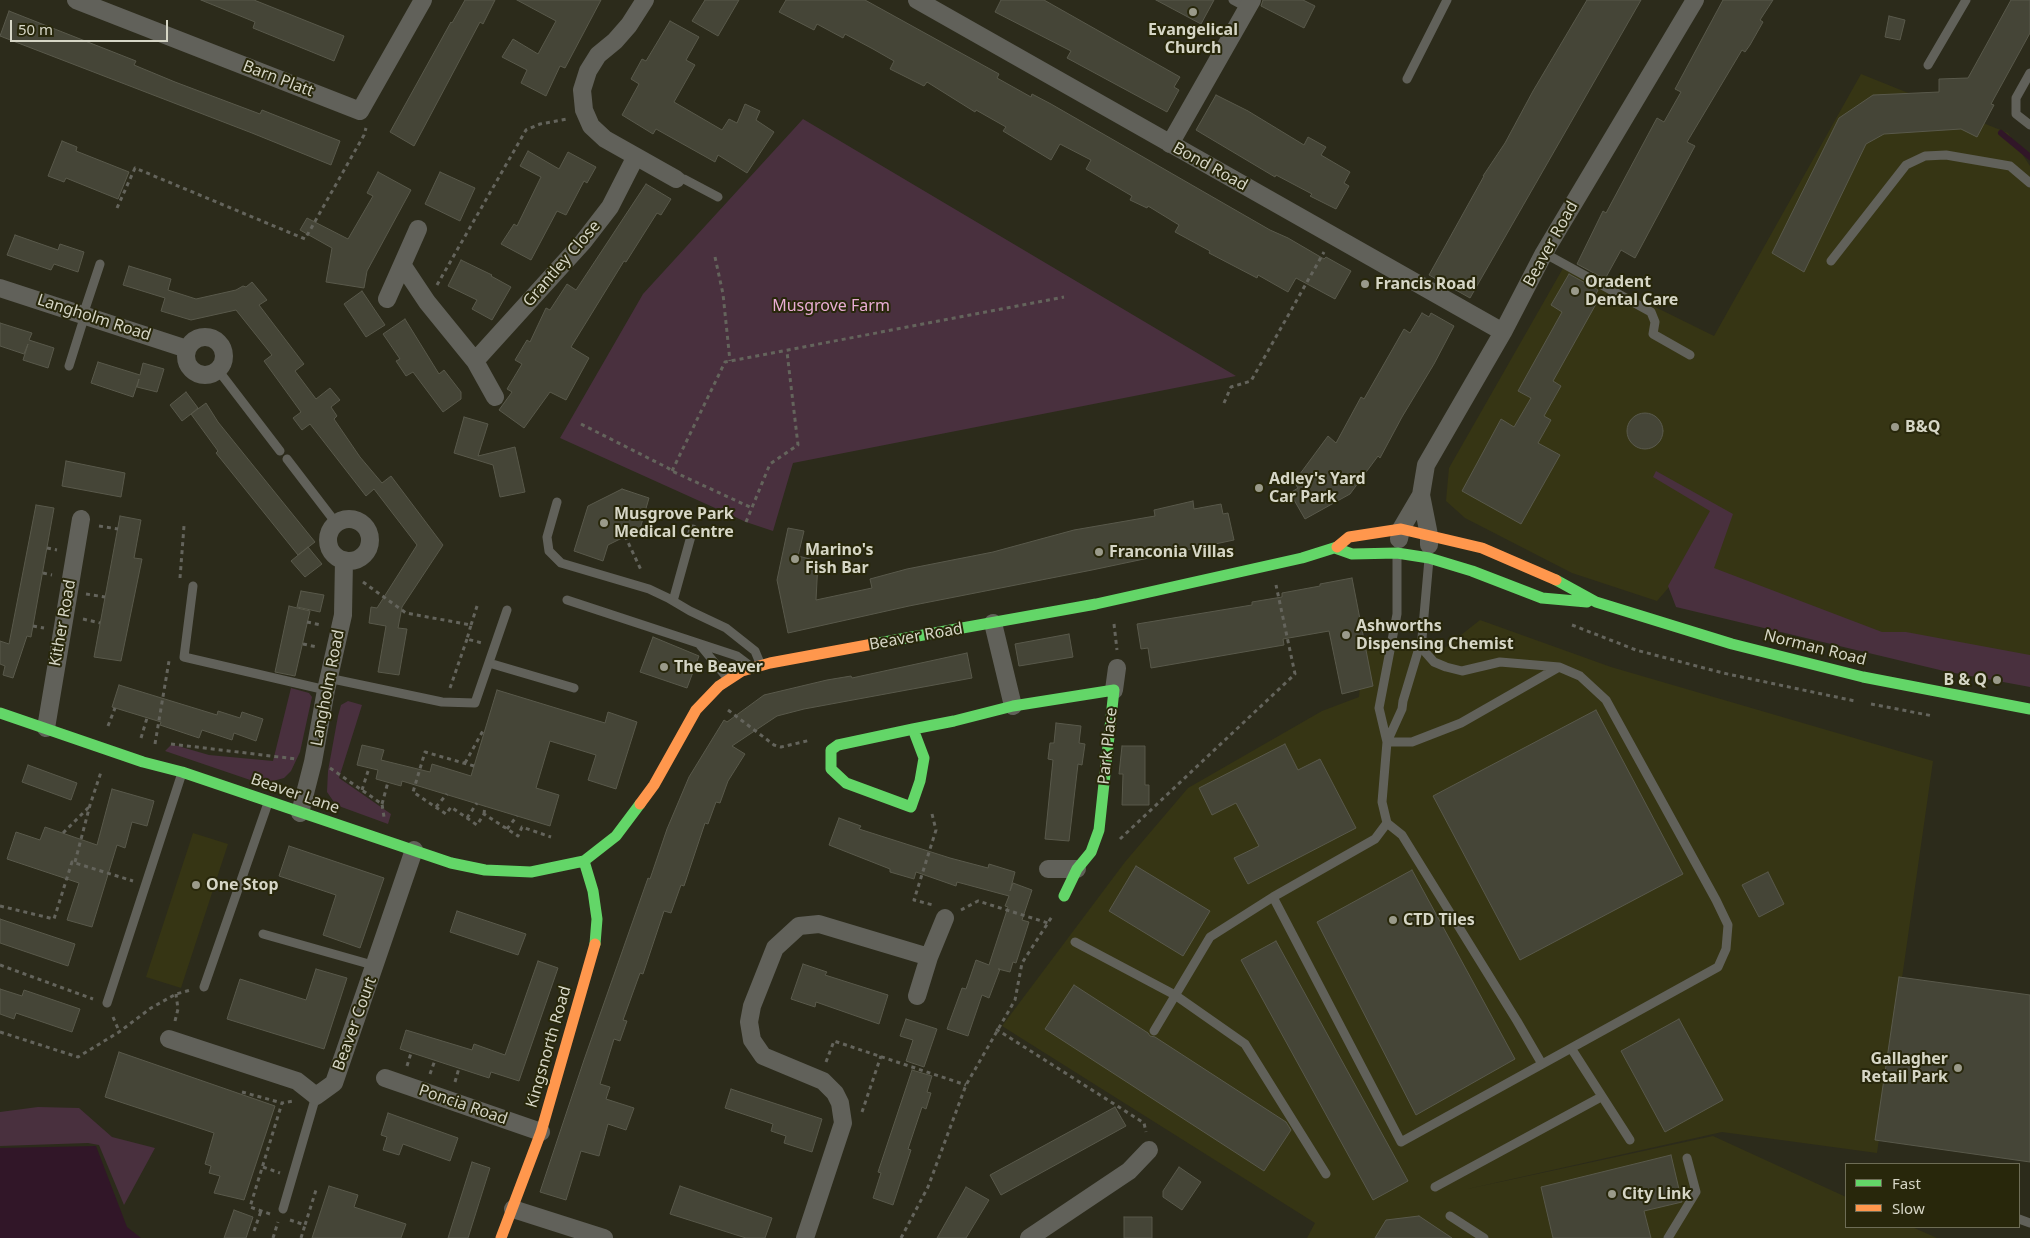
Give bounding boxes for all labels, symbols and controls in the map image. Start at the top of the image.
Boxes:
marker: Evangelical Church [1187,6,1199,18]
scale bar [12,10,170,42]
text: 50 m [18,19,53,39]
place label: Evangelical Church [1148,20,1238,58]
street label: Barn Platt [240,57,316,101]
street label: Bond Road [1169,139,1251,195]
street label: Beaver Road [1520,198,1582,290]
street label: Grantley Close [519,217,605,311]
place label: Oradent Dental Care [1585,272,1678,310]
place label: Francis Road [1375,274,1476,294]
marker: Francis Road [1359,278,1371,290]
marker: Oradent Dental Care [1569,285,1581,297]
street label: Langholm Road [35,291,153,345]
park label: Musgrove Farm [772,296,890,316]
place label: B&Q [1905,417,1940,437]
marker: B&Q [1889,421,1901,433]
place label: Adley's Yard Car Park [1269,469,1366,507]
marker: Adley's Yard Car Park [1253,482,1265,494]
place label: Musgrove Park Medical Centre [614,504,734,542]
marker: Musgrove Park Medical Centre [598,517,610,529]
place label: Marino's Fish Bar [805,540,874,578]
place label: Franconia Villas [1109,542,1234,562]
marker: Franconia Villas [1093,546,1105,558]
marker: Marino's Fish Bar [789,553,801,565]
street label: Kither Road [46,578,80,668]
place label: Ashworths Dispensing Chemist [1356,616,1514,654]
street label: Beaver Road [868,619,964,655]
street label: Norman Road [1762,626,1868,670]
street label: Langholm Road [307,628,349,748]
marker: Ashworths Dispensing Chemist [1340,629,1352,641]
place label: The Beaver [674,657,763,677]
marker: The Beaver [658,661,670,673]
place label: B & Q [1943,670,1987,690]
marker: B & Q [1991,674,2003,686]
street label: Park Place [1094,706,1122,786]
street label: Beaver Lane [248,770,342,818]
place label: One Stop [206,875,279,895]
marker: One Stop [190,879,202,891]
place label: CTD Tiles [1403,910,1475,930]
marker: CTD Tiles [1387,914,1399,926]
street label: Beaver Court [329,974,381,1074]
street label: Kingsnorth Road [522,984,576,1110]
place label: Gallagher Retail Park [1861,1049,1948,1087]
marker: Gallagher Retail Park [1952,1062,1964,1074]
street label: Poncia Road [416,1081,510,1129]
legend [1845,1163,2020,1228]
text: Fast [1892,1173,1921,1193]
place label: City Link [1622,1184,1691,1204]
marker: City Link [1606,1188,1618,1200]
text: Slow [1892,1198,1925,1218]

